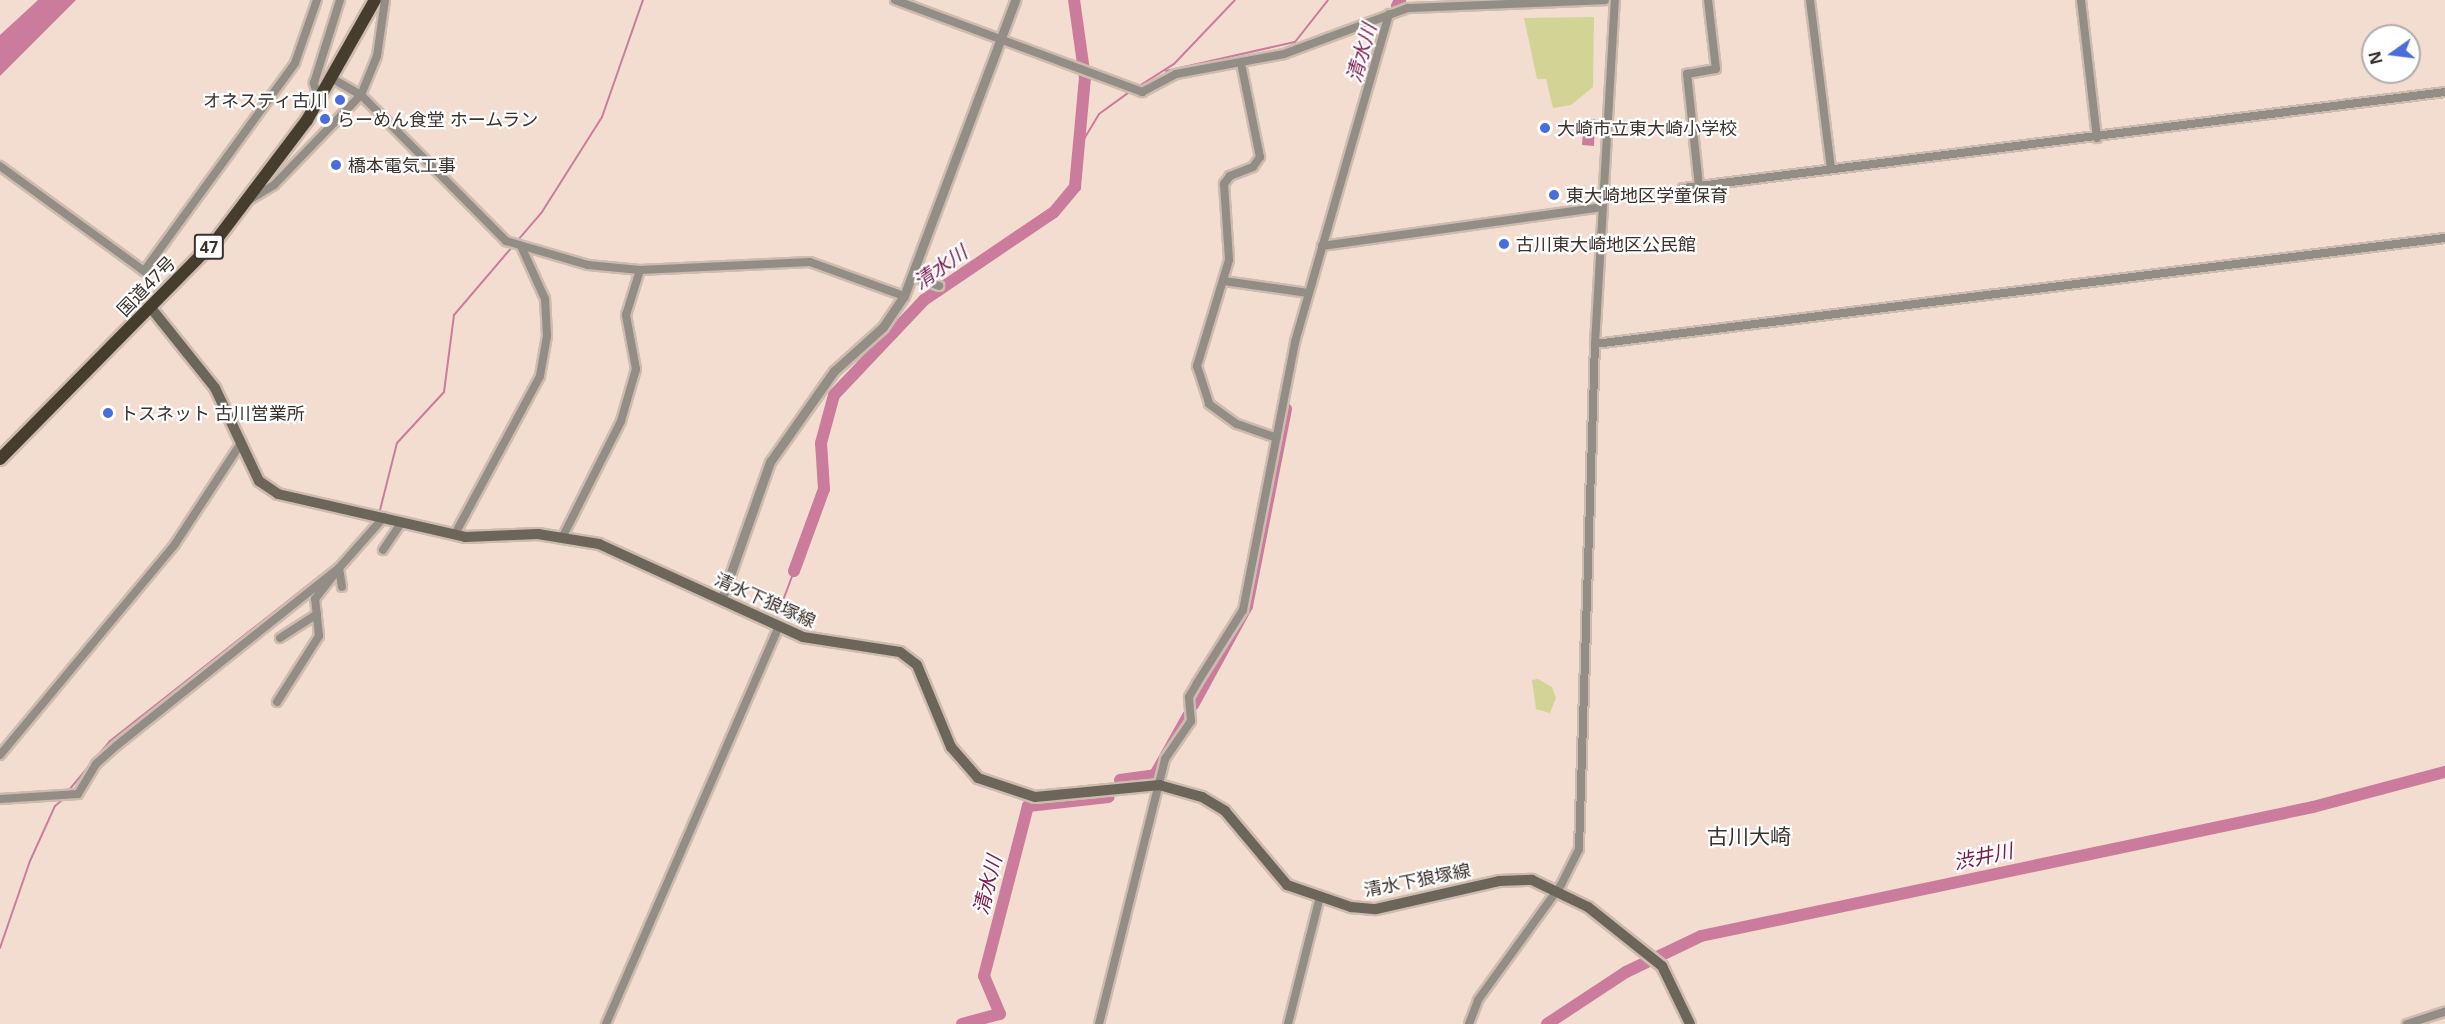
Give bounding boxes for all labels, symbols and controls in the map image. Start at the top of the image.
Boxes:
water label: 清水川 [1341,21,1381,85]
north arrow [2361,24,2421,84]
text: N [2363,49,2388,67]
place label: オネスティ古川 [202,89,328,111]
marker: オネスティ古川 [333,93,347,107]
place label: らーめん食堂 ホームラン [337,108,540,130]
marker: らーめん食堂 ホームラン [318,112,332,126]
place label: 大崎市立東大崎小学校 [1557,117,1737,139]
marker: 大崎市立東大崎小学校 [1538,121,1552,135]
place label: 橋本電気工事 [348,154,456,176]
marker: 橋本電気工事 [329,158,343,172]
place label: 東大崎地区学童保育 [1566,184,1728,206]
marker: 東大崎地区学童保育 [1547,188,1561,202]
place label: 古川東大崎地区公民館 [1516,233,1696,255]
road number: 47 [192,234,226,260]
marker: 古川東大崎地区公民館 [1497,237,1511,251]
water label: 清水川 [909,240,971,294]
street label: 国道47号 [112,252,180,320]
place label: トスネット 古川営業所 [120,402,305,424]
marker: トスネット 古川営業所 [101,406,115,420]
street label: 清水下狼塚線 [711,568,819,632]
district label: 古川大崎 [1707,823,1791,849]
water label: 渋井川 [1951,838,2015,874]
water label: 清水川 [968,853,1006,917]
street label: 清水下狼塚線 [1362,859,1472,901]

